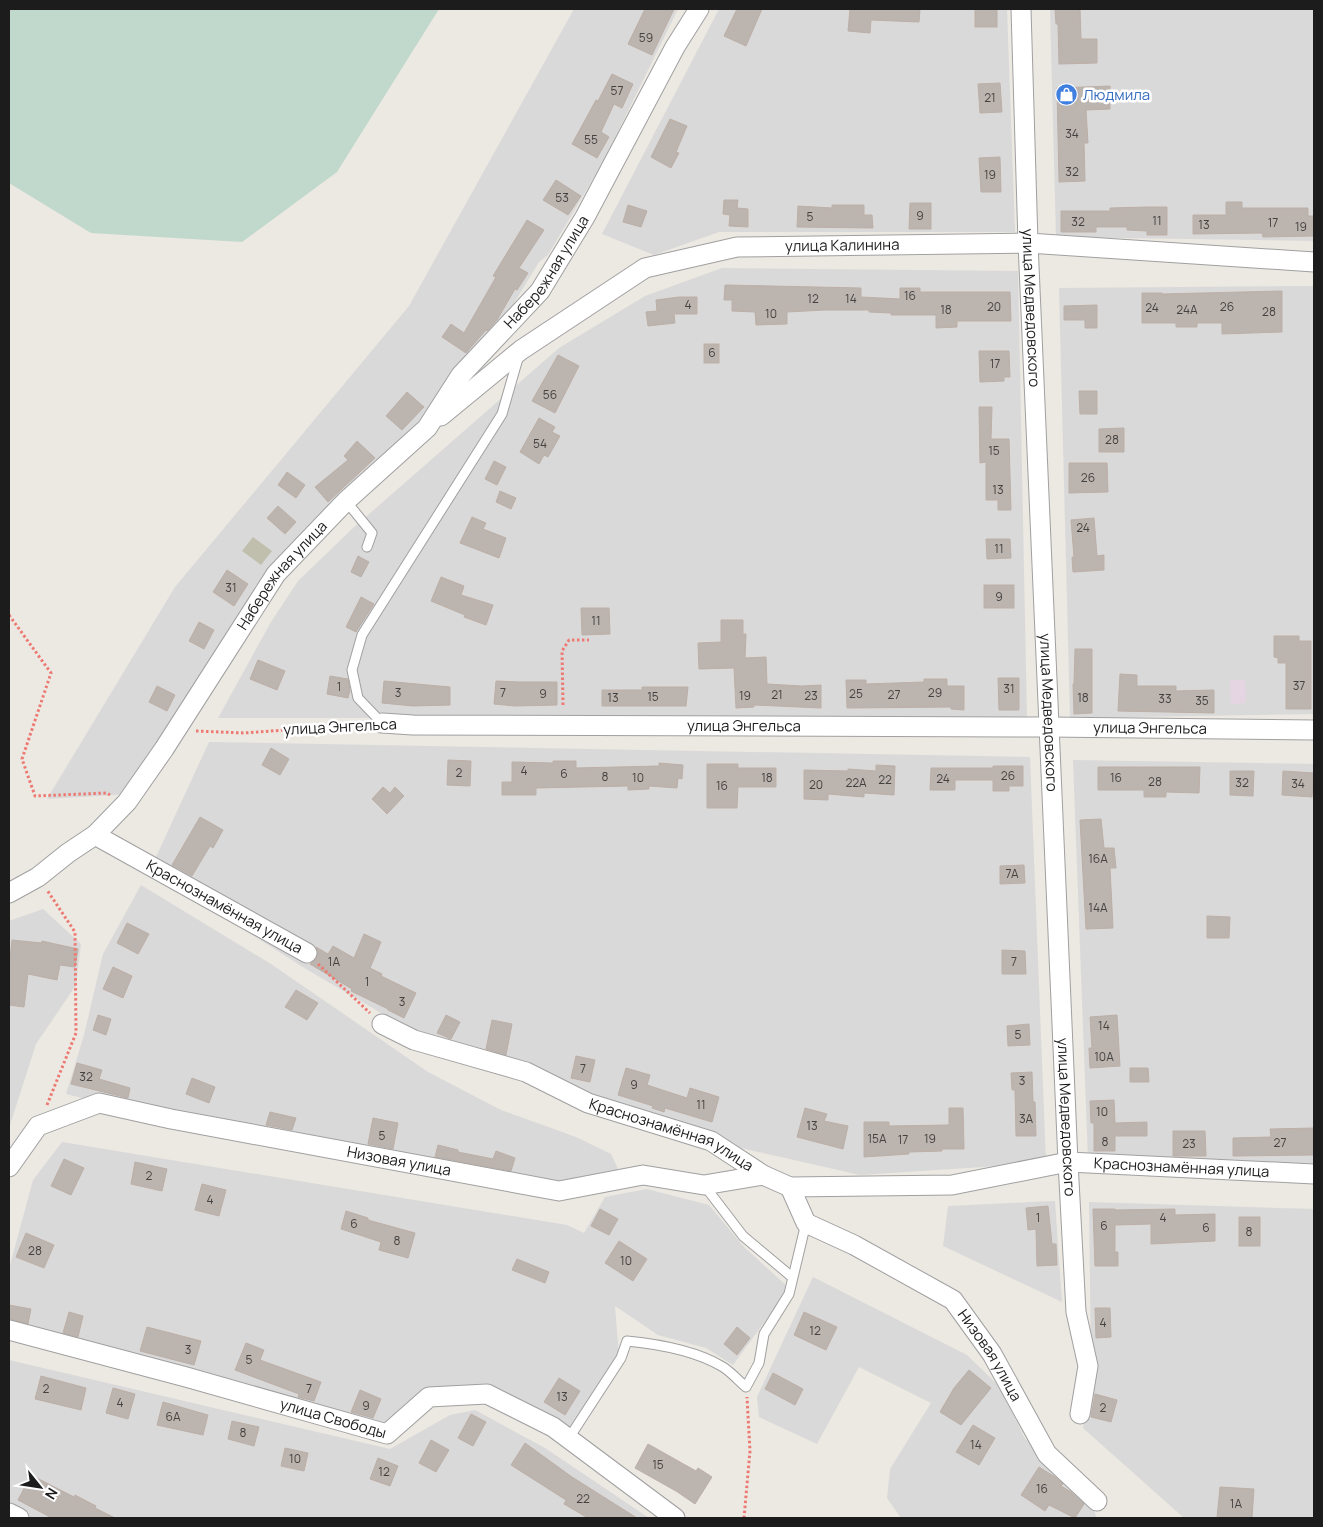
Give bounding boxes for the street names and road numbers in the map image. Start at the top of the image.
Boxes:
street label: Набережная улица [499,211,594,333]
street label: улица Медведовского [1018,228,1045,388]
street label: улица Калинина [785,234,900,256]
street label: Набережная улица [232,516,332,634]
street label: улица Медведовского [1035,633,1063,792]
street label: улица Энгельса [283,713,397,740]
street label: улица Энгельса [687,715,801,736]
street label: улица Энгельса [1093,717,1207,739]
street label: Краснознамённая улица [143,855,306,958]
street label: улица Медведовского [1053,1037,1081,1197]
street label: Краснознамённая улица [586,1093,758,1176]
street label: Низовая улица [345,1141,453,1181]
street label: Краснознамённая улица [1093,1152,1270,1182]
street label: Низовая улица [953,1305,1027,1405]
street label: улица Свободы [278,1393,389,1443]

